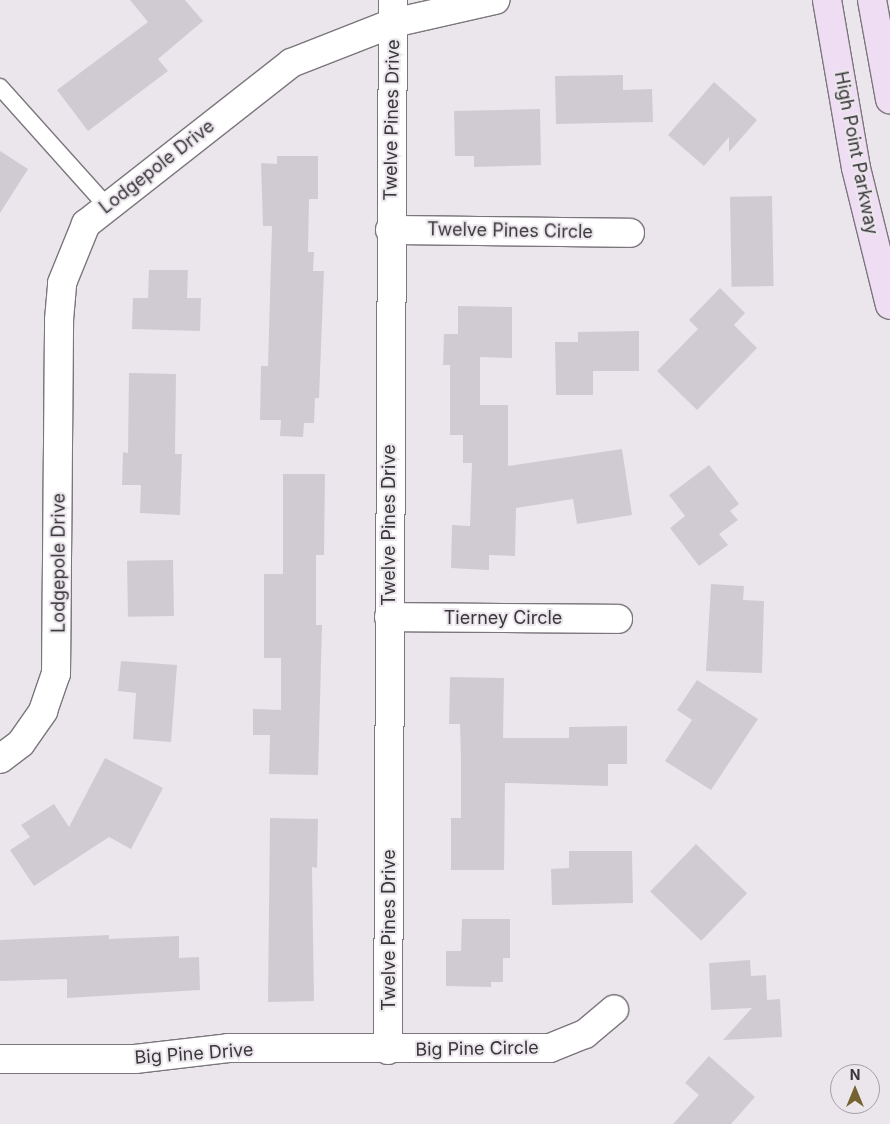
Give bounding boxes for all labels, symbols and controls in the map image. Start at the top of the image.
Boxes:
street label: Twelve Pines Drive [380,39,404,201]
street label: High Point Parkway [830,70,882,236]
street label: Lodgepole Drive [95,115,219,219]
street label: Twelve Pines Circle [427,219,593,243]
street label: Twelve Pines Drive [378,444,400,606]
street label: Lodgepole Drive [48,493,70,633]
street label: Tierney Circle [444,607,562,629]
street label: Twelve Pines Drive [378,849,400,1011]
street label: Big Pine Circle [415,1037,539,1061]
street label: Big Pine Drive [134,1039,254,1069]
north arrow [830,1064,880,1114]
text: N [850,1066,860,1083]

